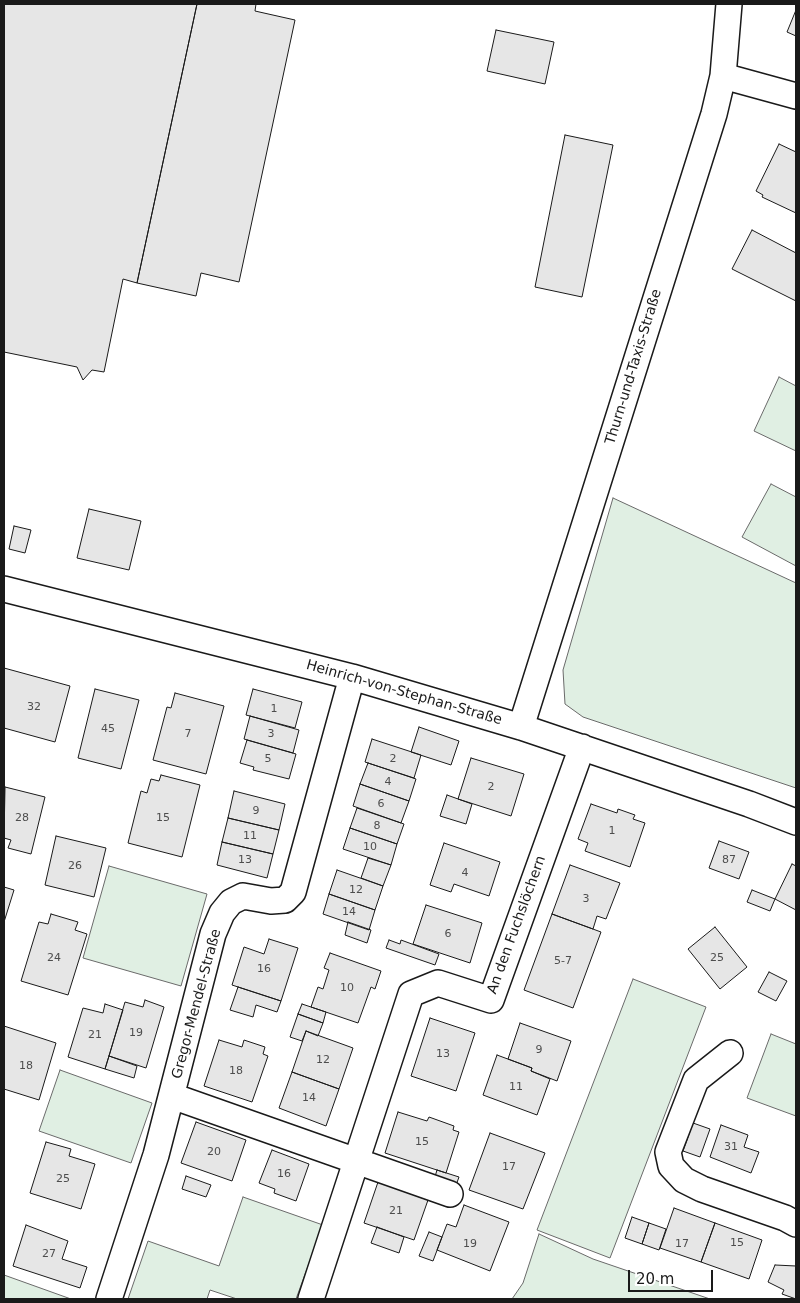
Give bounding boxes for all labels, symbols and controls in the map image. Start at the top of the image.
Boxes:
street label: Thurn-und-Taxis-Straße [602,287,666,447]
street label: Heinrich-von-Stephan-Straße [304,657,504,729]
house number: 32 [27,700,41,714]
house number: 1 [271,702,277,716]
house number: 45 [101,722,115,736]
house number: 7 [185,727,191,741]
house number: 3 [268,727,274,741]
house number: 5 [265,752,271,766]
house number: 2 [390,752,396,766]
house number: 4 [385,775,391,789]
house number: 2 [488,780,494,794]
house number: 6 [378,797,384,811]
house number: 9 [253,804,259,818]
house number: 28 [15,811,29,825]
house number: 15 [156,811,170,825]
house number: 8 [374,819,380,833]
house number: 1 [609,824,615,838]
house number: 11 [243,829,257,843]
house number: 10 [363,840,377,854]
house number: 13 [238,853,252,867]
house number: 87 [722,853,736,867]
street label: An den Fuchslöchern [484,854,550,996]
house number: 26 [68,859,82,873]
house number: 4 [462,866,468,880]
house number: 12 [349,883,363,897]
house number: 3 [583,892,589,906]
house number: 14 [342,905,356,919]
street label: Gregor-Mendel-Straße [169,927,225,1081]
house number: 6 [445,927,451,941]
house number: 24 [47,951,61,965]
house number: 25 [710,951,724,965]
house number: 5-7 [554,954,572,968]
house number: 16 [257,962,271,976]
house number: 10 [340,981,354,995]
house number: 19 [129,1026,143,1040]
house number: 21 [88,1028,102,1042]
house number: 9 [536,1043,542,1057]
house number: 13 [436,1047,450,1061]
house number: 12 [316,1053,330,1067]
house number: 18 [19,1059,33,1073]
house number: 18 [229,1064,243,1078]
house number: 11 [509,1080,523,1094]
house number: 14 [302,1091,316,1105]
house number: 15 [415,1135,429,1149]
house number: 31 [724,1140,738,1154]
house number: 20 [207,1145,221,1159]
house number: 17 [502,1160,516,1174]
house number: 16 [277,1167,291,1181]
house number: 25 [56,1172,70,1186]
house number: 21 [389,1204,403,1218]
house number: 15 [730,1236,744,1250]
house number: 19 [463,1237,477,1251]
house number: 17 [675,1237,689,1251]
house number: 27 [42,1247,56,1261]
scale bar [630,1260,715,1292]
text: 20 m [636,1270,674,1288]

